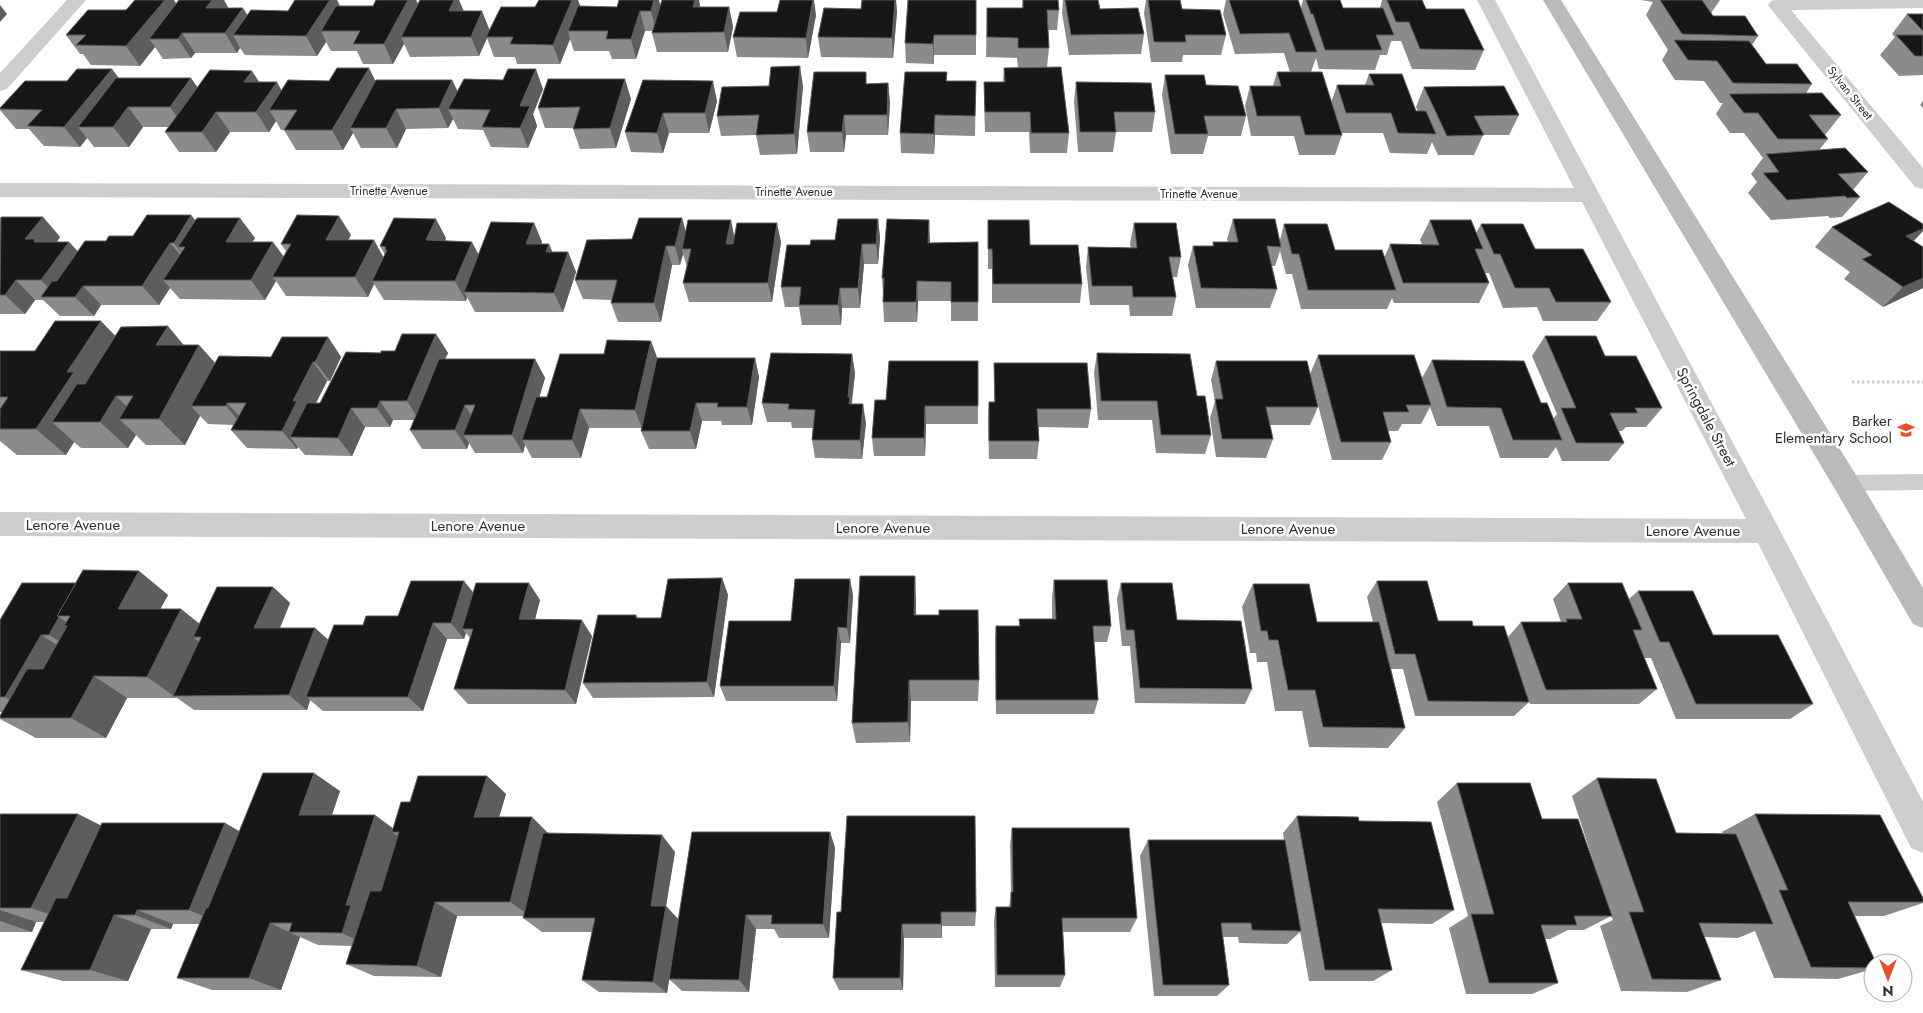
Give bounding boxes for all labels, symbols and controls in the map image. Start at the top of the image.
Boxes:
street label: Sylvan Street [1823,62,1877,124]
street label: Trinette Avenue [350,182,428,200]
street label: Trinette Avenue [755,183,833,201]
street label: Trinette Avenue [1160,185,1238,203]
street label: Springdale Street [1671,364,1742,471]
place label: Barker Elementary School [1775,410,1893,449]
school or university icon: Barker Elementary School [1896,420,1916,440]
street label: Lenore Avenue [26,514,120,536]
street label: Lenore Avenue [431,515,525,537]
street label: Lenore Avenue [836,517,930,539]
street label: Lenore Avenue [1241,518,1335,540]
street label: Lenore Avenue [1646,520,1740,542]
north arrow [1863,953,1913,1003]
text: N [1882,981,1894,1001]

